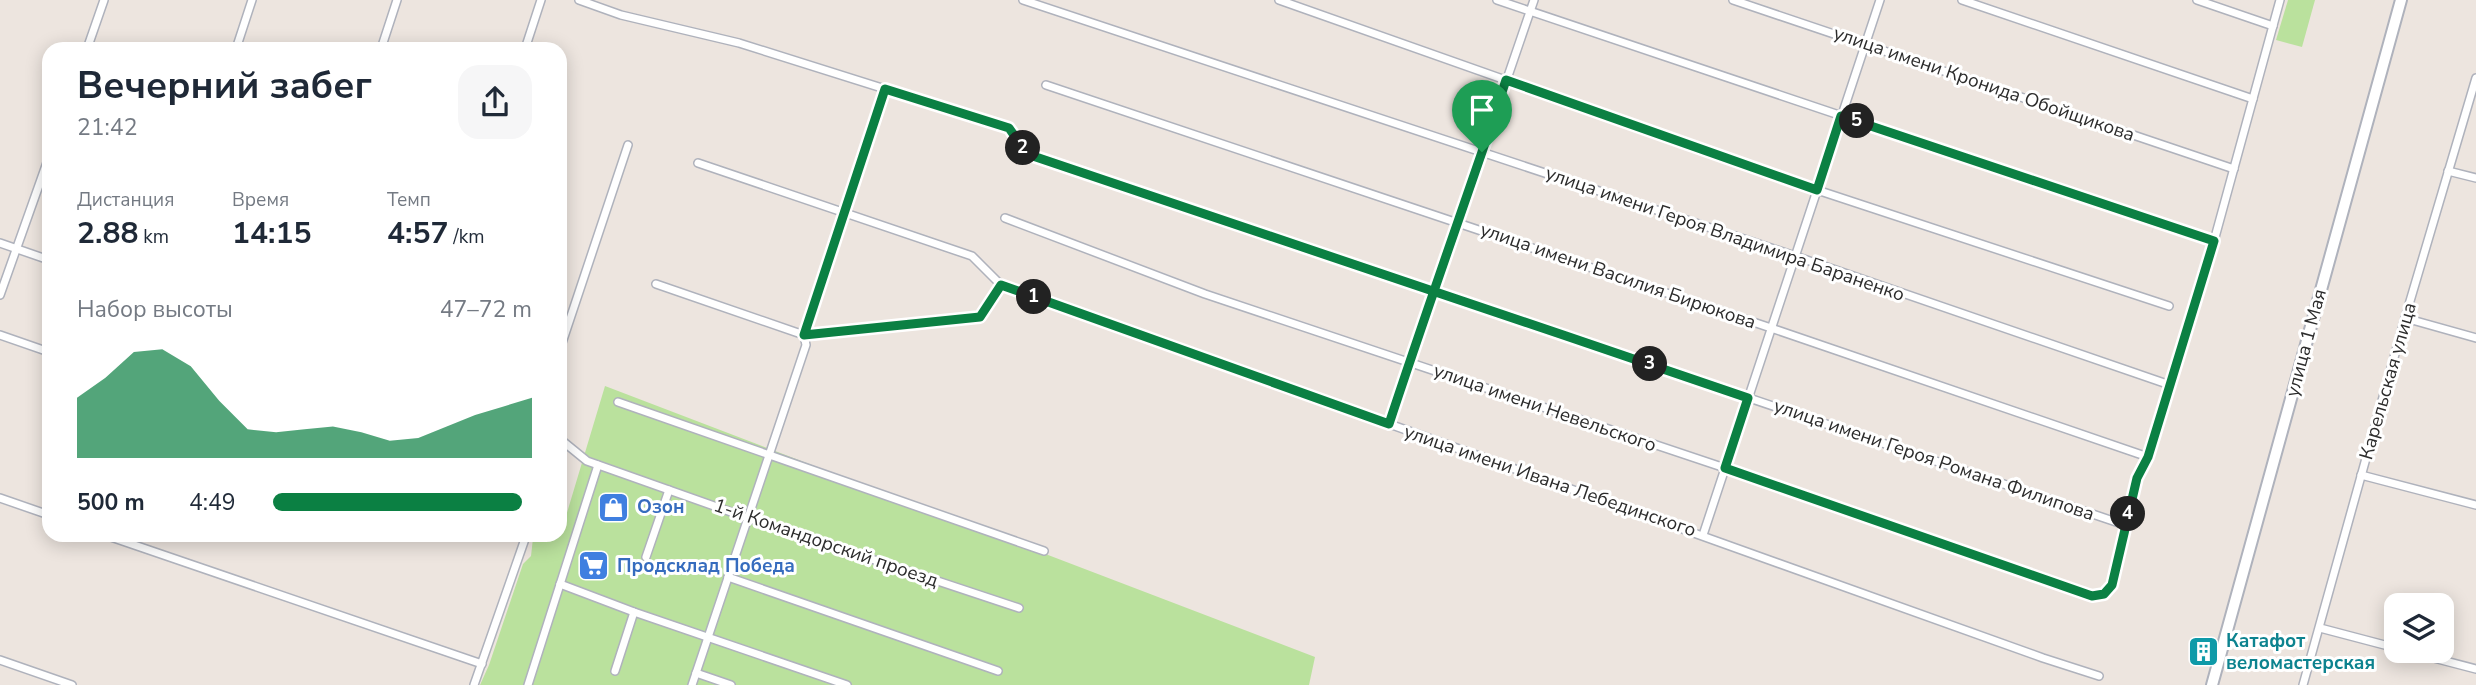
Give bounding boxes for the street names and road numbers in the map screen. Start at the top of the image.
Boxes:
street label: улица имени Кронида Обойщикова [1830,20,2138,148]
street label: улица имени Героя Владимира Бараненко [1542,160,1908,308]
street label: улица имени Василия Бирюкова [1477,216,1759,336]
street label: улица 1 Мая [2279,286,2333,400]
street label: Карельская улица [2353,299,2423,463]
street label: улица имени Невельского [1430,358,1660,458]
street label: улица имени Героя Романа Филипова [1770,393,2098,527]
street label: улица имени Ивана Лебединского [1400,419,1700,543]
street label: 1-й Командорский проезд [710,492,942,594]

